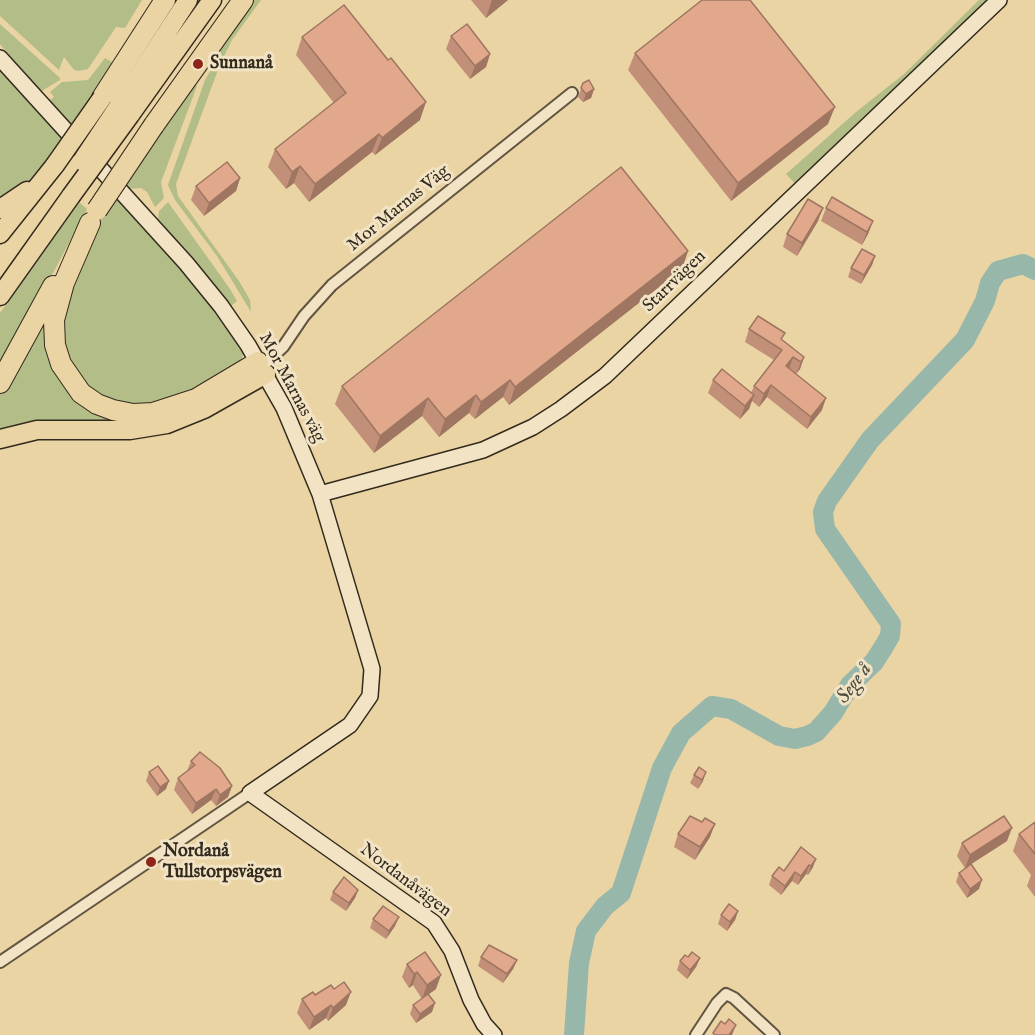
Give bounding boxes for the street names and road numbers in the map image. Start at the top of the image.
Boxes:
street label: Mor Marnas Väg [344,161,454,257]
street label: Starrvägen [639,247,711,317]
street label: Mor Marnas väg [253,329,329,447]
street label: Nordanåvägen [355,840,455,922]

